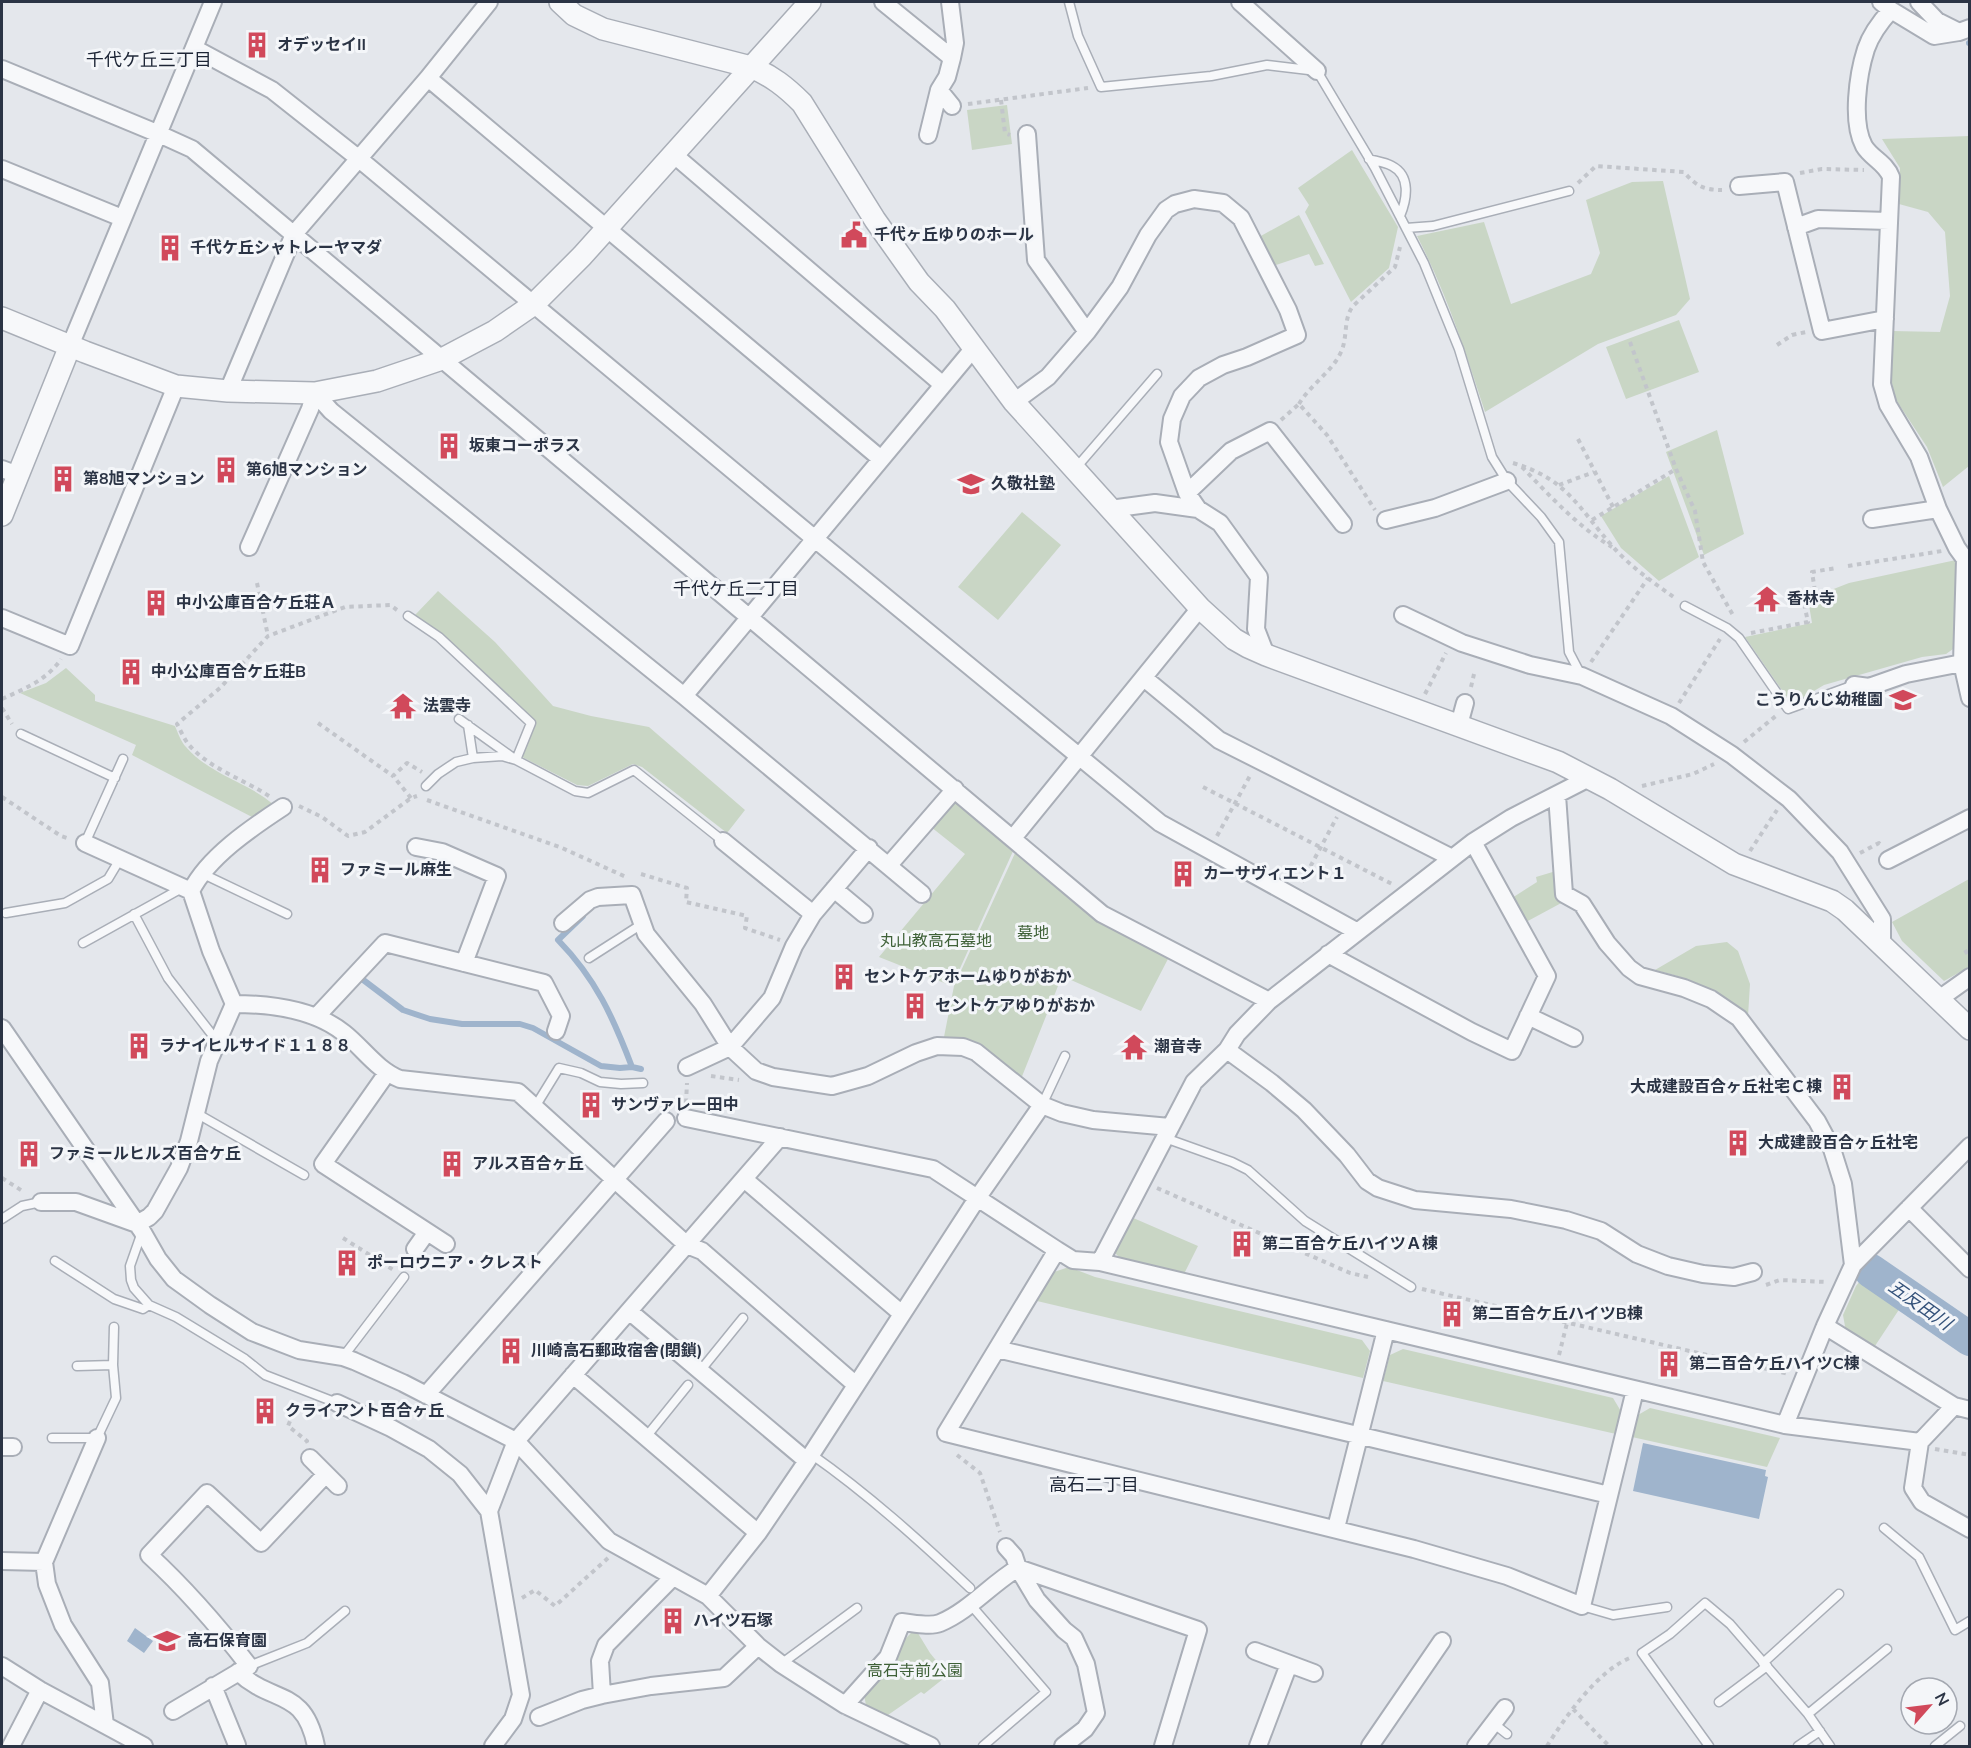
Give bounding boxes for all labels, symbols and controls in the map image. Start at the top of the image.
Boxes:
building icon: オデッセイII [242,30,272,60]
place label: オデッセイII [277,34,366,56]
district label: 千代ケ丘三丁目 [86,48,212,72]
public building icon: 千代ヶ丘ゆりのホール [839,220,869,250]
place label: 千代ヶ丘ゆりのホール [874,224,1034,246]
building icon: 千代ケ丘シャトレーヤマダ [155,233,185,263]
place label: 千代ケ丘シャトレーヤマダ [190,237,382,259]
building icon: 坂東コーポラス [434,431,464,461]
place label: 坂東コーポラス [469,435,581,457]
building icon: 第6旭マンション [211,455,241,485]
place label: 第6旭マンション [246,459,368,481]
building icon: 第8旭マンション [48,464,78,494]
place label: 第8旭マンション [83,468,205,490]
school or university icon: 久敬社塾 [956,469,986,499]
place label: 久敬社塾 [991,473,1055,495]
district label: 千代ケ丘二丁目 [673,577,799,601]
temple icon: 香林寺 [1752,584,1782,614]
building icon: 中小公庫百合ケ丘荘Ａ [141,588,171,618]
place label: 香林寺 [1787,588,1835,610]
place label: 中小公庫百合ケ丘荘Ａ [176,592,336,614]
building icon: 中小公庫百合ケ丘荘B [116,657,146,687]
place label: 中小公庫百合ケ丘荘B [151,661,306,683]
school or university icon: こうりんじ幼稚園 [1888,685,1918,715]
place label: こうりんじ幼稚園 [1755,689,1883,711]
temple icon: 法雲寺 [388,691,418,721]
place label: 法雲寺 [423,695,471,717]
building icon: ファミール麻生 [305,855,335,885]
place label: ファミール麻生 [340,859,452,881]
building icon: カーサヴィエント１ [1168,859,1198,889]
place label: カーサヴィエント１ [1203,863,1347,885]
park label: 墓地 [1017,922,1049,944]
park label: 丸山教高石墓地 [880,930,992,952]
building icon: セントケアホームゆりがおか [829,962,859,992]
place label: セントケアホームゆりがおか [864,966,1072,988]
building icon: セントケアゆりがおか [900,991,930,1021]
place label: セントケアゆりがおか [935,995,1095,1017]
building icon: ラナイヒルサイド１１８８ [124,1031,154,1061]
temple icon: 潮音寺 [1119,1032,1149,1062]
place label: ラナイヒルサイド１１８８ [159,1035,351,1057]
place label: 潮音寺 [1154,1036,1202,1058]
building icon: 大成建設百合ヶ丘社宅Ｃ棟 [1827,1072,1857,1102]
place label: 大成建設百合ヶ丘社宅Ｃ棟 [1630,1076,1822,1098]
building icon: サンヴァレー田中 [576,1090,606,1120]
place label: サンヴァレー田中 [611,1094,739,1116]
building icon: 大成建設百合ヶ丘社宅 [1723,1128,1753,1158]
place label: 大成建設百合ヶ丘社宅 [1758,1132,1918,1154]
building icon: ファミールヒルズ百合ケ丘 [14,1139,44,1169]
place label: ファミールヒルズ百合ケ丘 [49,1143,241,1165]
building icon: アルス百合ヶ丘 [437,1149,467,1179]
place label: アルス百合ヶ丘 [472,1153,584,1175]
building icon: 第二百合ケ丘ハイツＡ棟 [1227,1229,1257,1259]
place label: 第二百合ケ丘ハイツＡ棟 [1262,1233,1438,1255]
building icon: ポーロウニア・クレスト [332,1248,362,1278]
place label: ポーロウニア・クレスト [367,1252,543,1274]
water label: 五反田川 [1884,1275,1958,1337]
building icon: 第二百合ケ丘ハイツB棟 [1437,1299,1467,1329]
place label: 第二百合ケ丘ハイツB棟 [1472,1303,1643,1325]
building icon: 川崎高石郵政宿舎(閉鎖) [496,1336,526,1366]
place label: 川崎高石郵政宿舎(閉鎖) [531,1340,702,1362]
building icon: 第二百合ケ丘ハイツC棟 [1654,1349,1684,1379]
place label: 第二百合ケ丘ハイツC棟 [1689,1353,1860,1375]
building icon: クライアント百合ヶ丘 [250,1396,280,1426]
place label: クライアント百合ヶ丘 [285,1400,444,1422]
district label: 高石二丁目 [1049,1473,1139,1497]
building icon: ハイツ石塚 [658,1606,688,1636]
place label: ハイツ石塚 [693,1610,773,1632]
school or university icon: 高石保育園 [152,1626,182,1656]
place label: 高石保育園 [187,1630,267,1652]
park label: 高石寺前公園 [867,1660,963,1682]
north arrow [1899,1676,1959,1736]
text: N [1929,1689,1954,1710]

